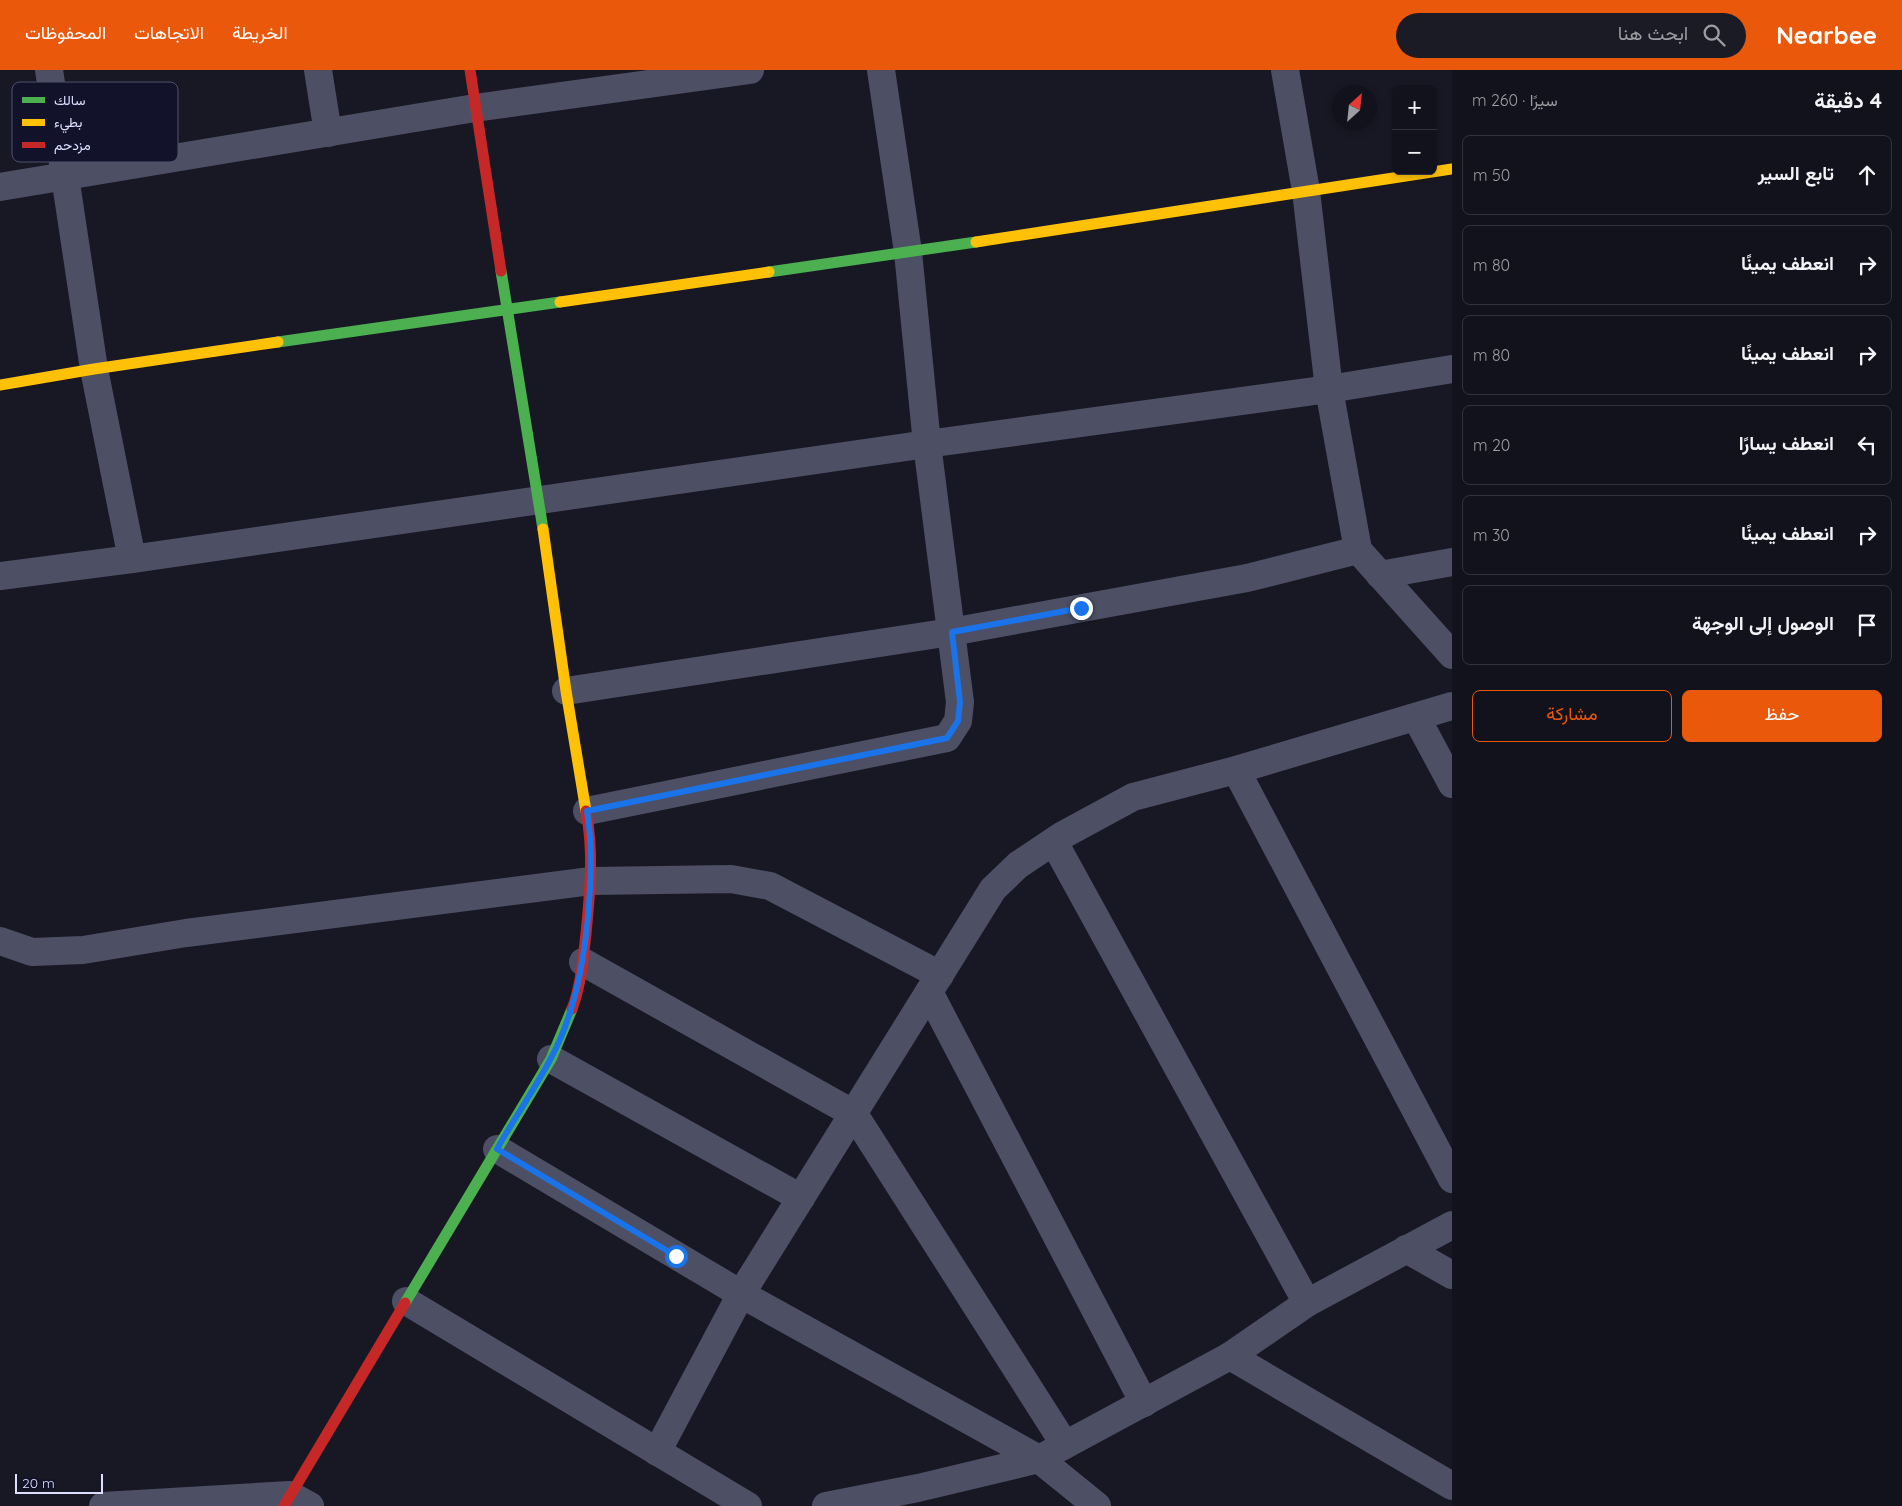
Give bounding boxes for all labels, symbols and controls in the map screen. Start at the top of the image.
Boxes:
search box [1396,13,1746,58]
text: Nearbee [1776,20,1877,50]
text: المحفوظات [25,21,106,44]
text: الاتجاهات [134,21,204,44]
text: الخريطة [232,21,288,44]
text: ابحث هنا [1618,21,1688,45]
icon: search [1700,21,1728,49]
legend [12,82,178,162]
north arrow [1332,85,1377,130]
map controls [1392,85,1437,175]
button: + [1392,85,1437,130]
text: 4 دقيقة [1814,87,1882,113]
text: سيرًا · 260 m [1472,90,1558,110]
text: سالك [54,91,85,109]
text: بطيء [54,113,82,134]
button: − [1392,130,1437,175]
text: مزدحم [54,136,91,154]
text: تابع السير [1758,161,1834,185]
icon: ahead [1853,161,1881,189]
text: 50 m [1473,165,1510,185]
text: انعطف يمينًا [1741,251,1834,275]
icon: right [1853,251,1881,279]
text: 80 m [1473,255,1510,275]
text: انعطف يمينًا [1741,341,1834,365]
icon: right [1853,341,1881,369]
text: 80 m [1473,345,1510,365]
text: انعطف يسارًا [1739,431,1834,455]
icon: left [1853,431,1881,459]
text: 20 m [1473,435,1510,455]
text: انعطف يمينًا [1741,521,1834,545]
icon: right [1853,521,1881,549]
text: 30 m [1473,525,1510,545]
route end [1070,597,1093,620]
text: الوصول إلى الوجهة [1692,611,1834,635]
icon: arrive [1853,611,1881,639]
button: مشاركة [1472,690,1672,742]
button: حفظ [1682,690,1882,742]
route start [665,1245,688,1268]
scale bar [15,1471,102,1494]
text: 20 m [22,1474,55,1492]

